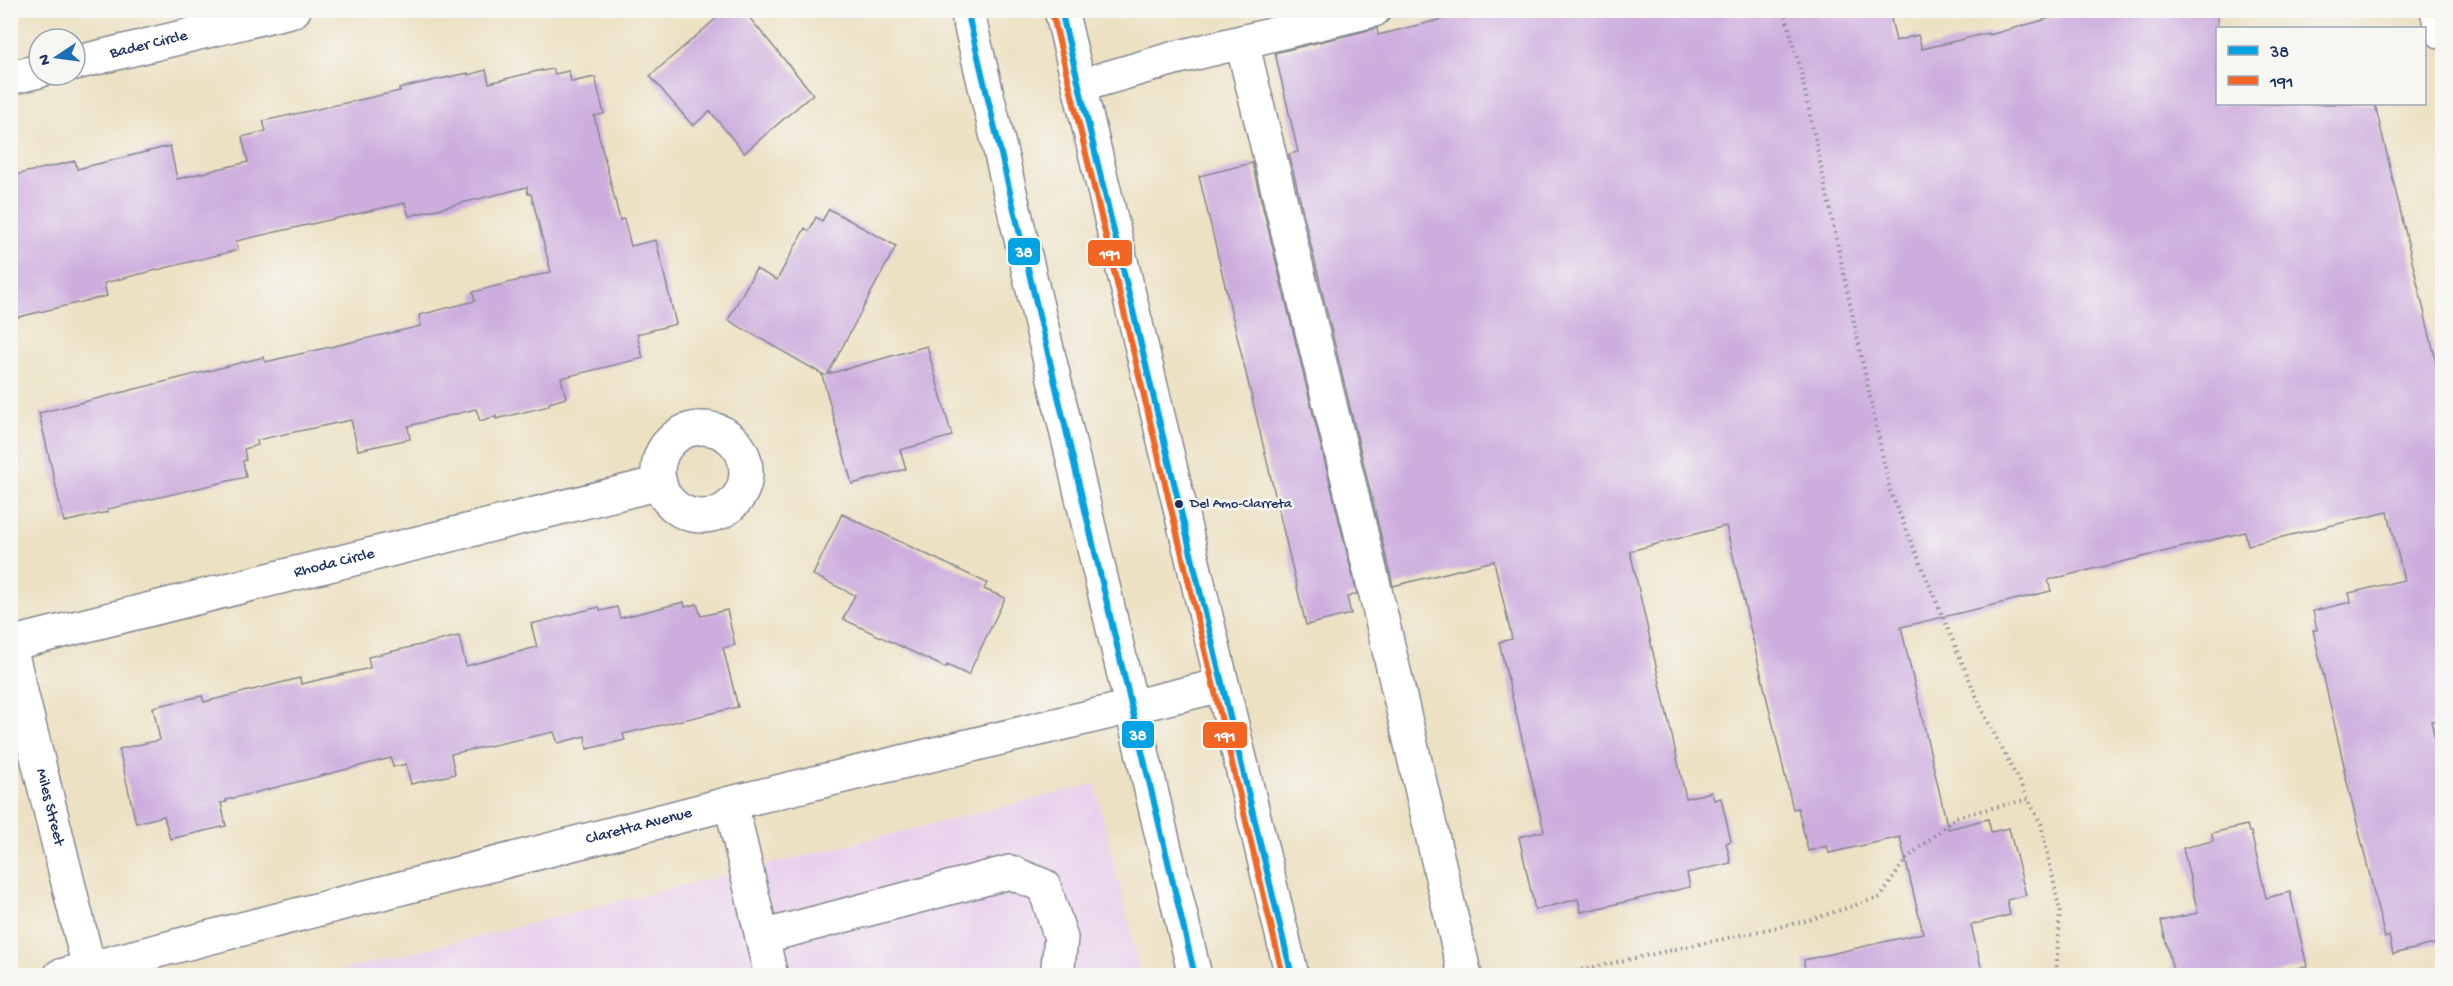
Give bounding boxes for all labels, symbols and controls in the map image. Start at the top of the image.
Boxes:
street label: Bader Circle [107,26,190,64]
north arrow [27,27,87,87]
legend [2216,27,2426,105]
text: 38 [2269,43,2289,64]
text: N [35,52,56,67]
text: 191 [2269,73,2294,94]
line badge: 38 [1007,237,1041,266]
line badge: 191 [1087,239,1133,267]
text: 38 [1014,245,1033,264]
text: 191 [1099,247,1120,266]
place label: Del Amo-Clarreta [1189,496,1293,513]
marker: Del Amo-Clarreta [1173,498,1185,510]
street label: Rhoda Circle [292,544,377,583]
line badge: 38 [1121,720,1155,749]
line badge: 191 [1202,721,1248,749]
text: 38 [1128,728,1147,747]
text: 191 [1214,729,1235,748]
street label: Miles Street [31,767,68,849]
street label: Claretta Avenue [584,804,695,850]

